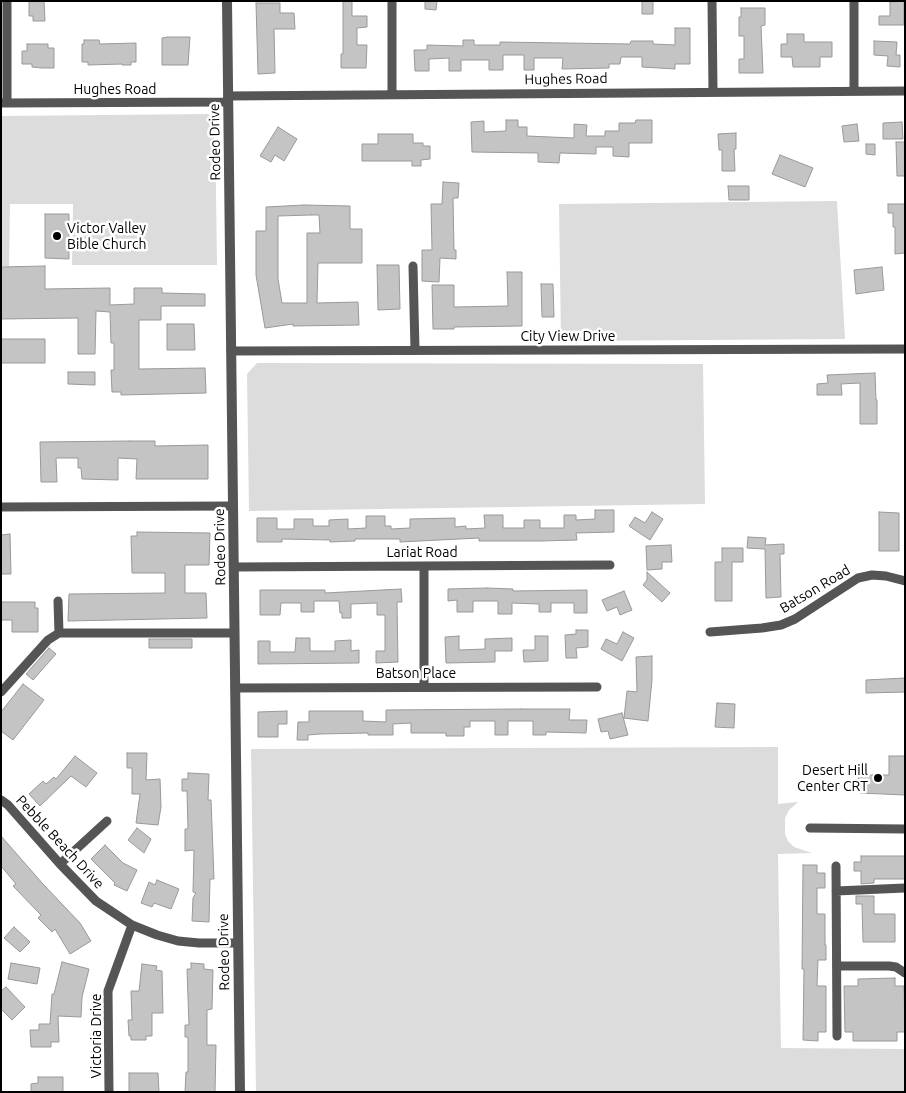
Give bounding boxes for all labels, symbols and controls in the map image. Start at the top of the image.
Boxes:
street label: Hughes Road [524,70,608,88]
street label: Hughes Road [73,81,157,97]
street label: Rodeo Drive [206,103,224,181]
place label: Victor Valley Bible Church [67,220,146,252]
marker: Victor Valley Bible Church [51,230,63,242]
street label: City View Drive [520,328,616,344]
street label: Rodeo Drive [211,508,229,586]
street label: Lariat Road [386,544,458,560]
street label: Batson Road [777,561,853,617]
street label: Batson Place [376,665,456,681]
place label: Desert Hill Center CRT [797,762,868,794]
marker: Desert Hill Center CRT [872,772,884,784]
street label: Pebble Beach Drive [12,792,108,892]
street label: Rodeo Drive [215,913,233,991]
street label: Victoria Drive [88,993,104,1079]

